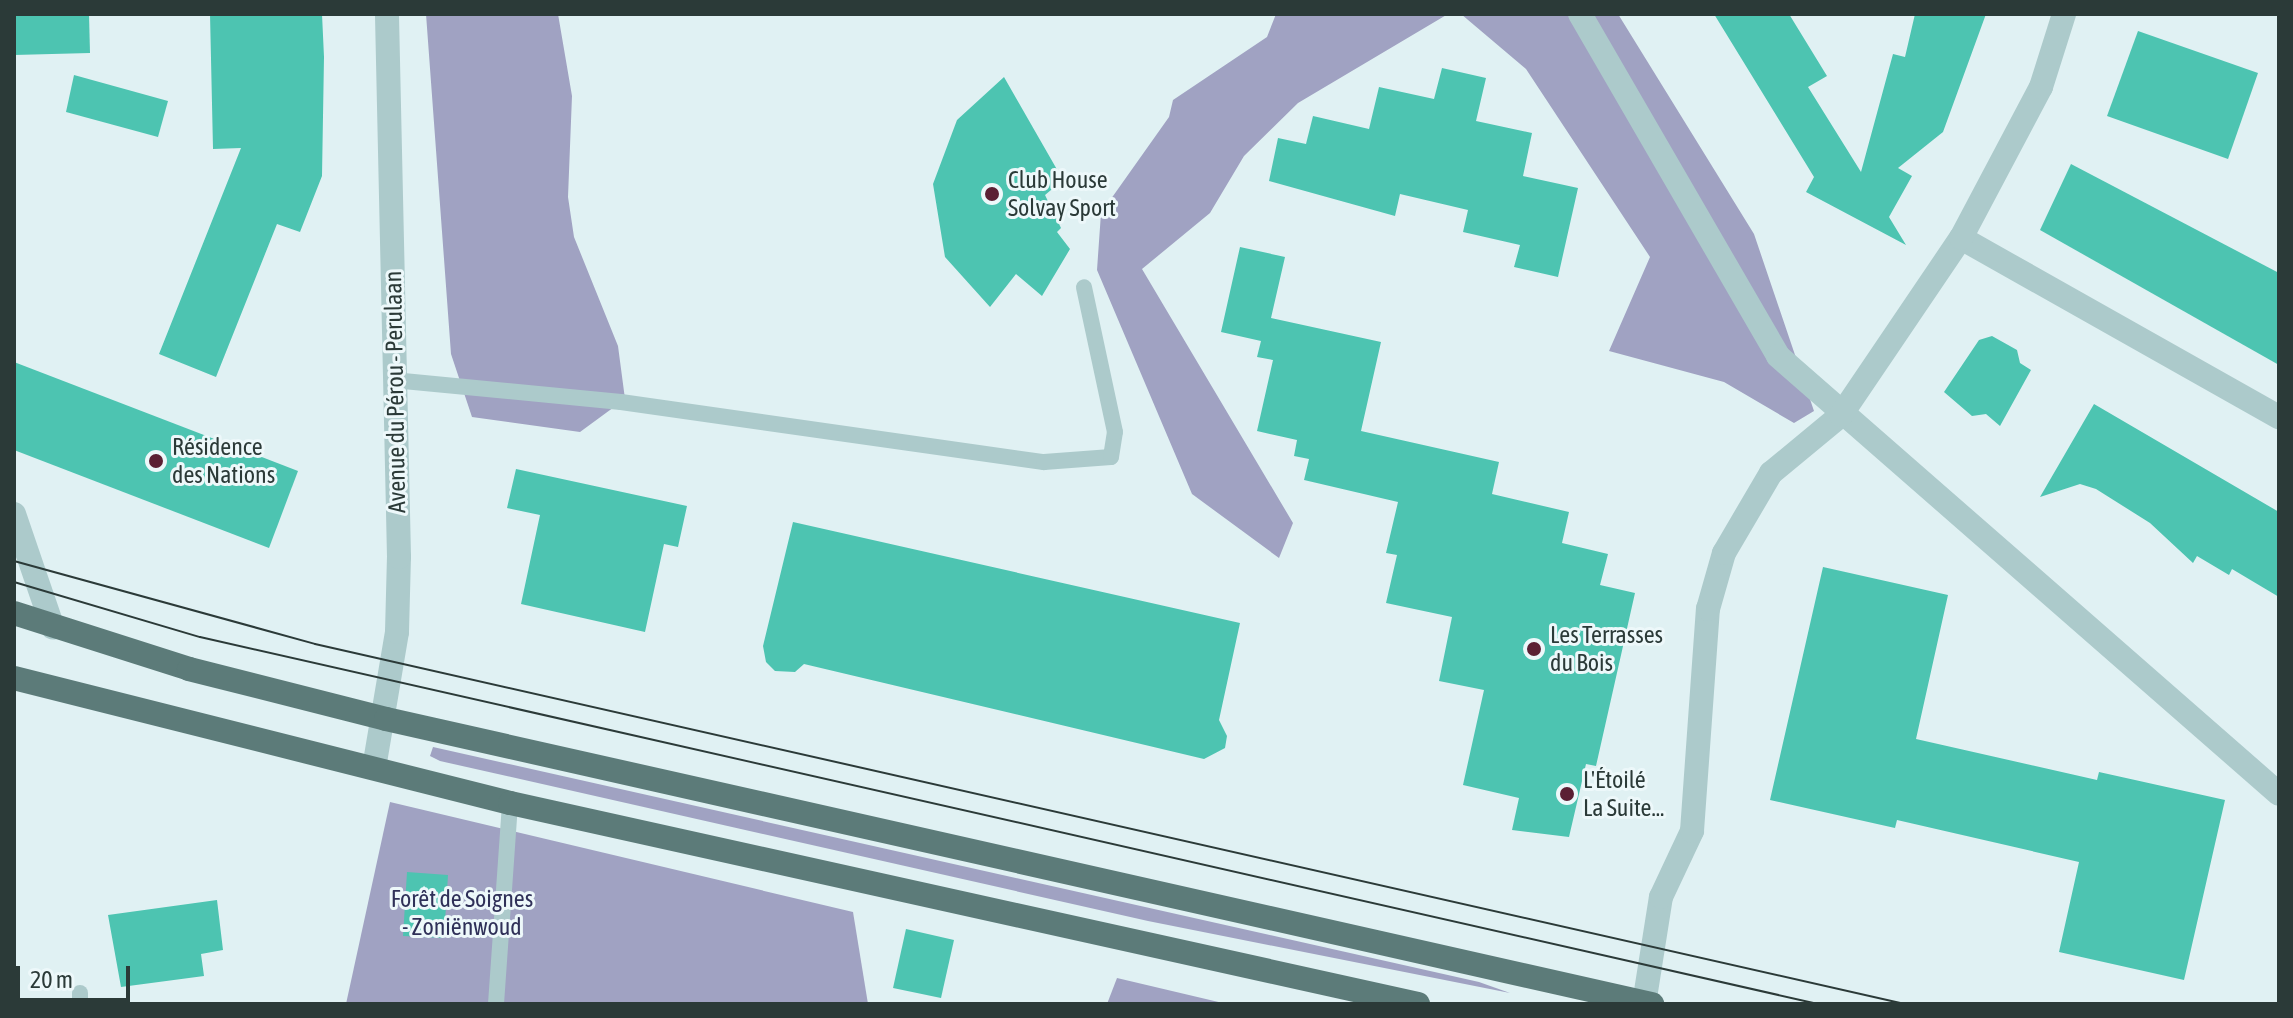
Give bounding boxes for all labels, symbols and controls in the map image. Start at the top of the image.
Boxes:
place label: Club House Solvay Sport [1008,166,1116,222]
marker: Club House Solvay Sport [983,185,1001,203]
street label: Avenue du Pérou - Perulaan [378,271,412,513]
place label: Résidence des Nations [172,433,275,489]
marker: Résidence des Nations [147,452,165,470]
place label: Les Terrasses du Bois [1550,621,1663,677]
marker: Les Terrasses du Bois [1525,640,1543,658]
place label: L'Étoilé La Suite... [1583,766,1664,822]
marker: L'Étoilé La Suite... [1558,785,1576,803]
park label: Forêt de Soignes - Zoniënwoud [391,885,533,941]
scale bar [20,950,134,1000]
text: 20 m [30,966,73,993]

